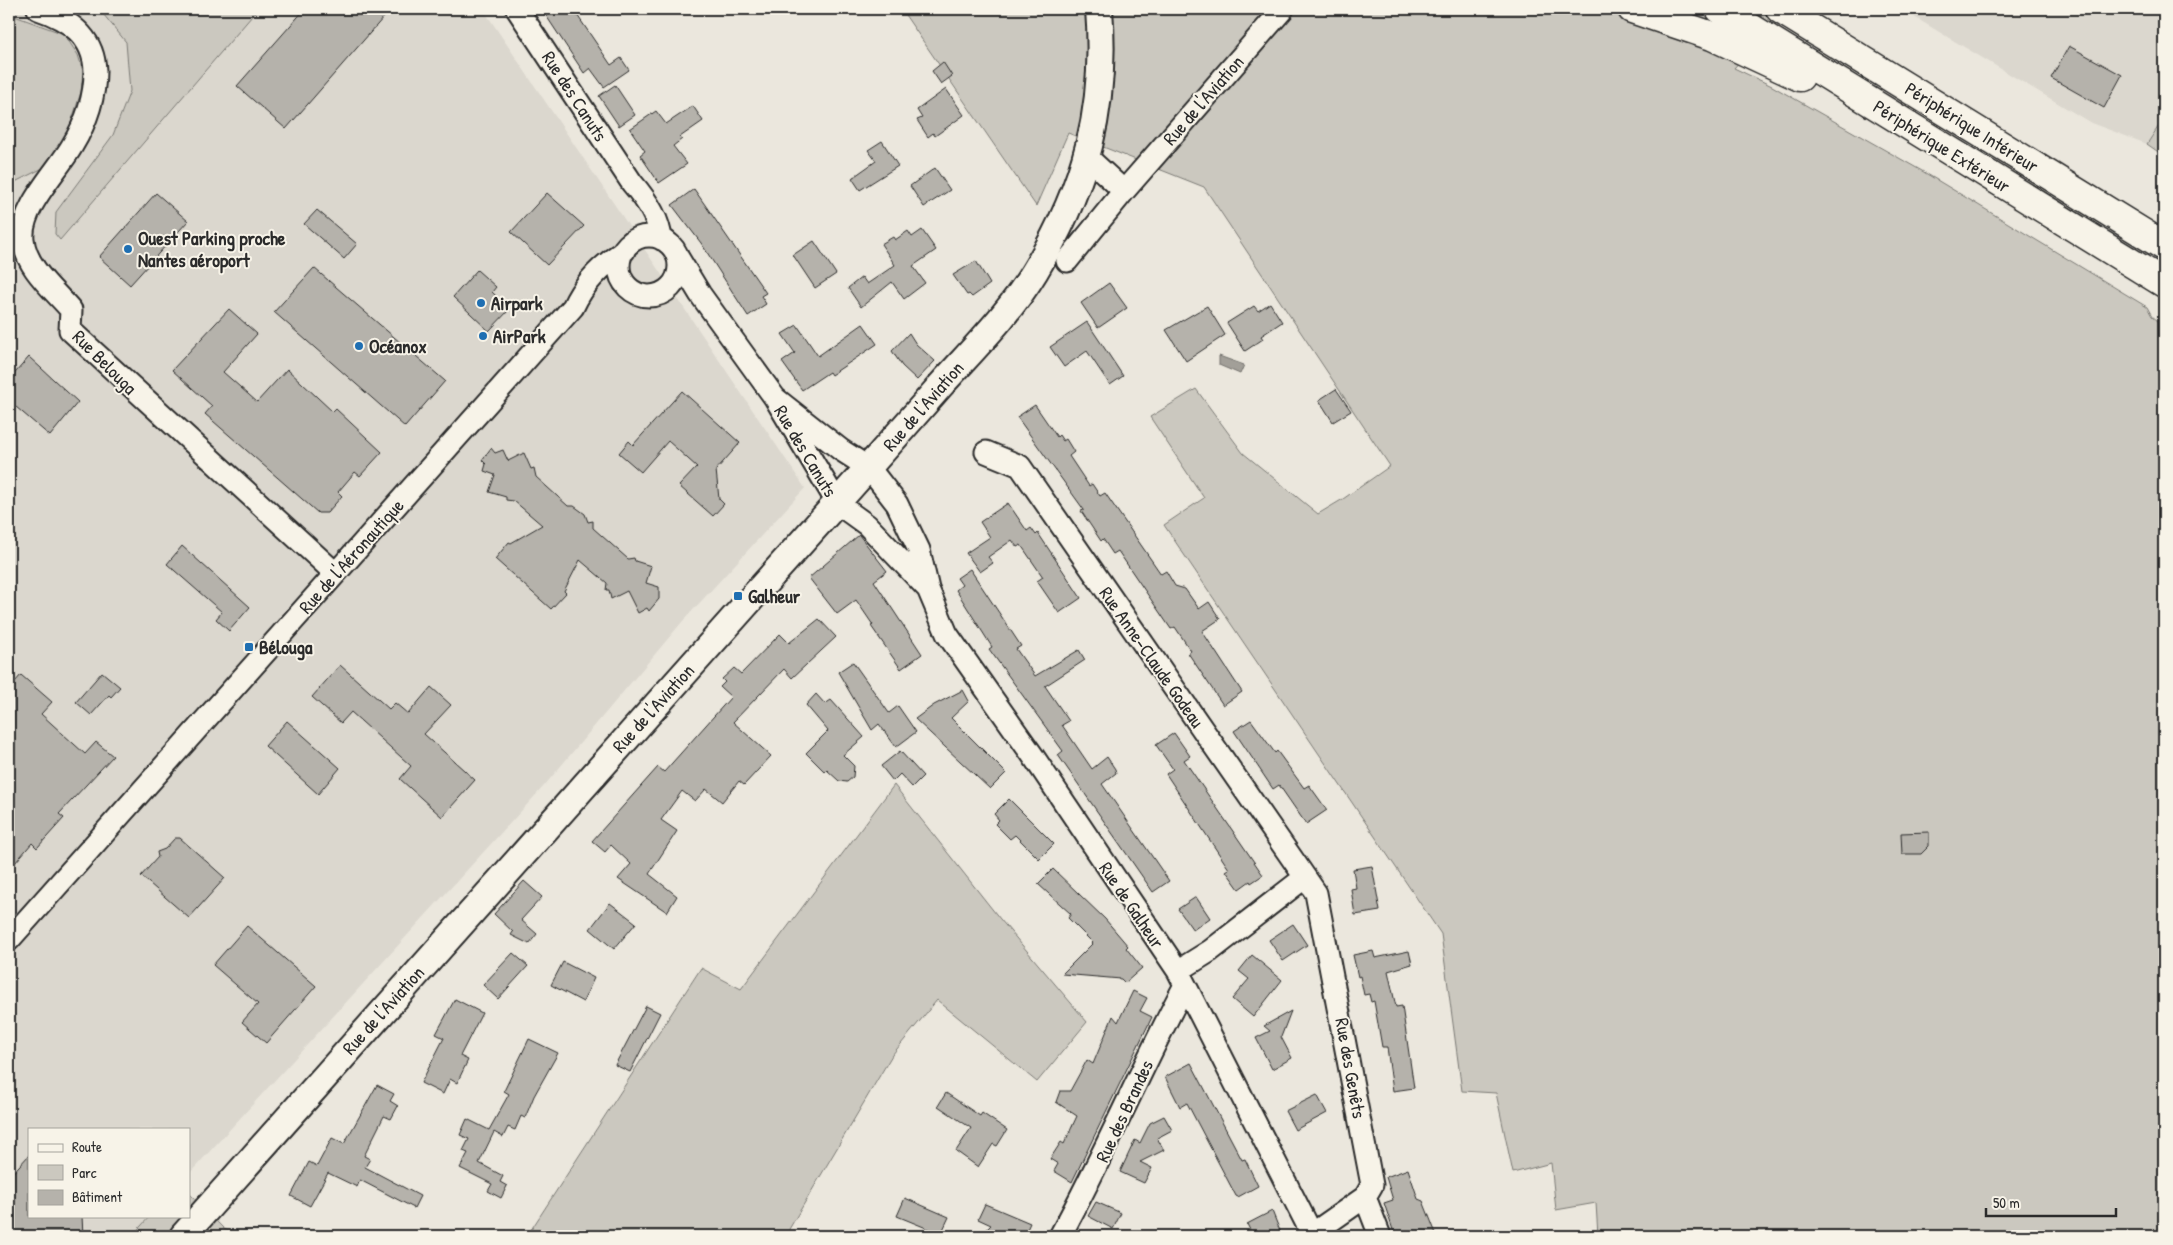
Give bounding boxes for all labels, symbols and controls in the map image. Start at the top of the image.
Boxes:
street label: Rue des Canuts [536,46,614,146]
street label: Rue de l'Aviation [1157,49,1249,151]
street label: Périphérique Intérieur [1900,75,2044,179]
street label: Périphérique Extérieur [1869,93,2016,199]
place label: Ouest Parking proche Nantes aéroport [138,225,286,274]
marker: Ouest Parking proche Nantes aéroport [122,243,134,255]
place label: Airpark [491,290,543,317]
marker: Airpark [475,297,487,309]
place label: AirPark [493,323,546,349]
street label: Rue Belouga [67,324,143,400]
marker: AirPark [477,330,489,342]
place label: Océanox [369,333,427,359]
marker: Océanox [353,340,365,352]
street label: Rue de l'Aviation [877,355,969,457]
street label: Rue des Canuts [768,400,844,502]
street label: Rue de l'Aéronautique [293,493,410,619]
street label: Rue Anne-Claude Godeau [1094,581,1211,733]
place label: Galheur [748,583,801,609]
marker: Galheur [732,590,744,602]
place label: Bélouga [259,634,313,661]
marker: Bélouga [243,641,255,653]
street label: Rue de l'Aviation [606,658,700,758]
street label: Rue de Galheur [1093,856,1171,954]
street label: Rue de l'Aviation [336,960,430,1060]
street label: Rue des Genêts [1329,1016,1373,1120]
street label: Rue des Brandes [1089,1056,1159,1166]
legend [28,1128,190,1218]
text: Route [72,1136,102,1157]
text: Parc [72,1162,97,1183]
scale bar [1986,1185,2116,1217]
text: Bâtiment [72,1186,123,1207]
text: 50 m [1993,1192,2020,1213]

